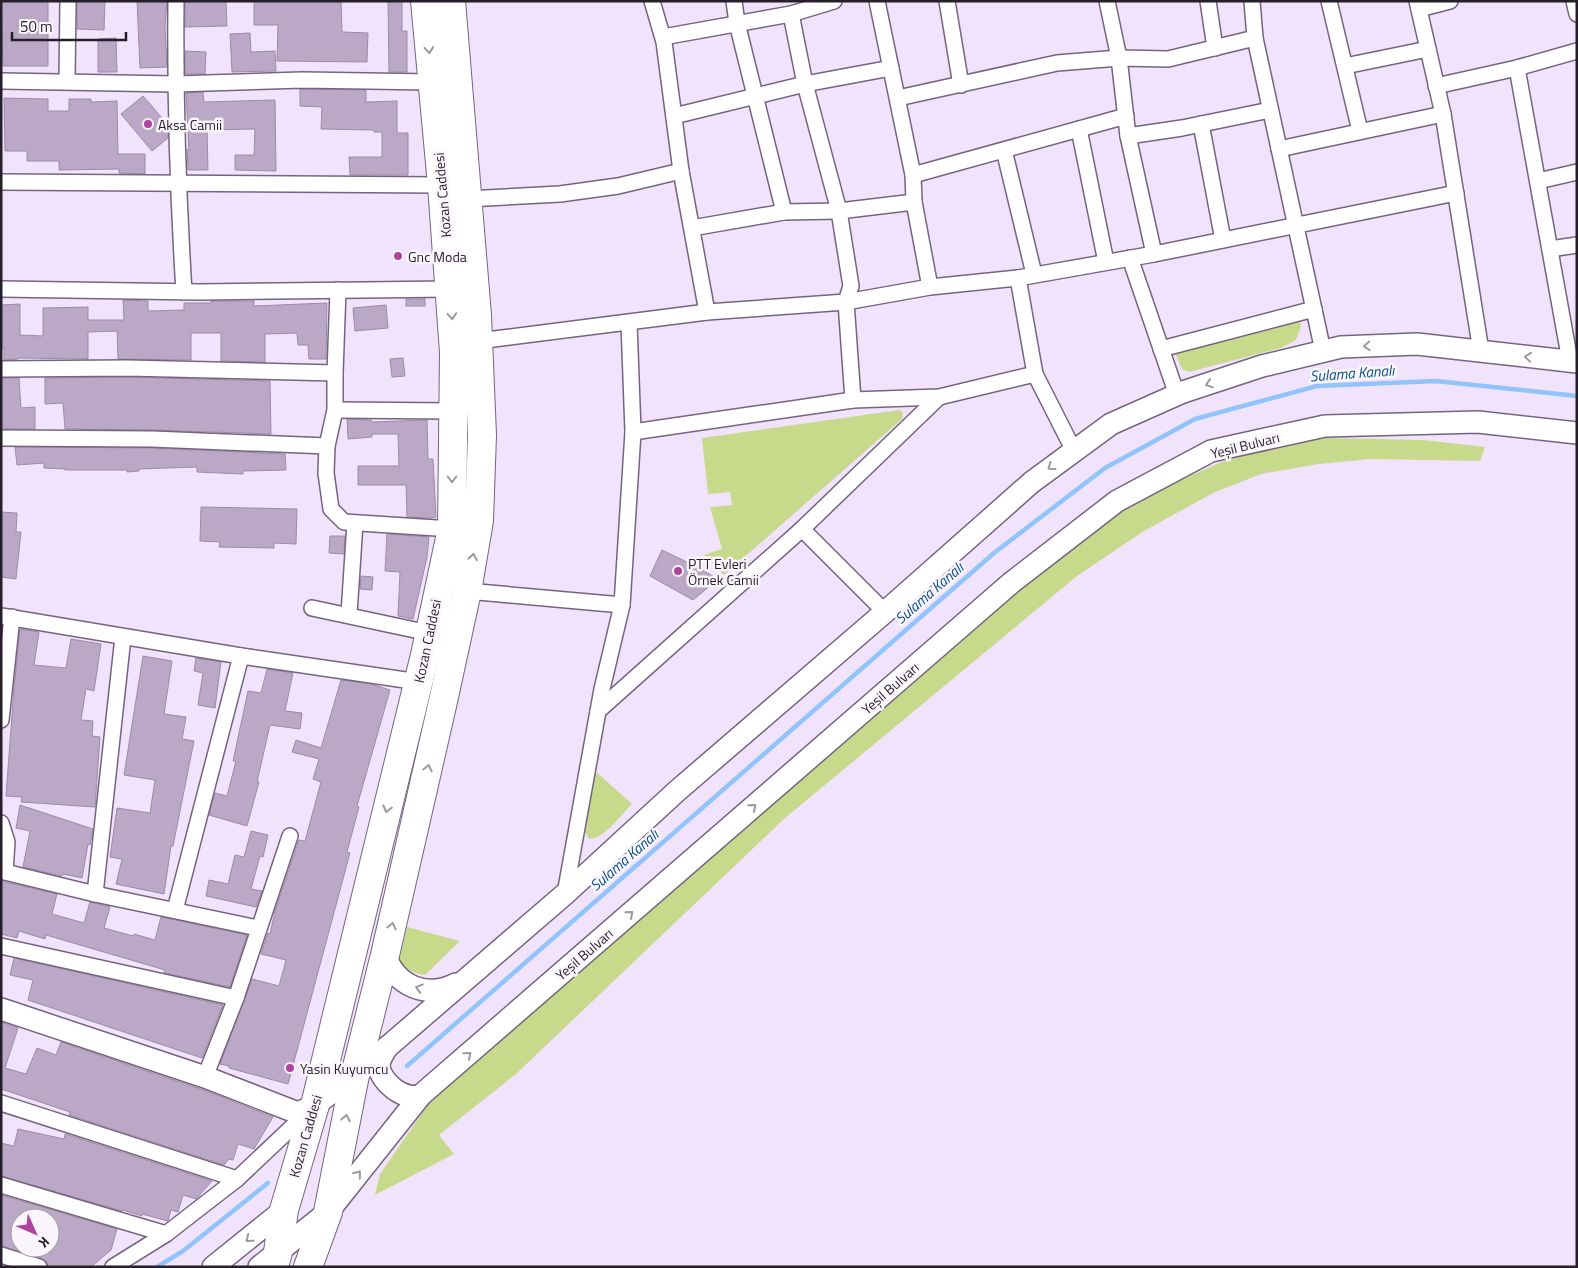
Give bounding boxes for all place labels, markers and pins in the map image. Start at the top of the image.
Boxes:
place label: Aksa Camii [158,114,222,135]
marker: Aksa Camii [142,118,154,130]
place label: Gnc Moda [408,246,467,267]
marker: Gnc Moda [392,250,404,262]
place label: PTT Evleri Örnek Camii [688,553,759,590]
marker: PTT Evleri Örnek Camii [672,565,684,577]
place label: Yasin Kuyumcu [300,1058,388,1079]
marker: Yasin Kuyumcu [284,1062,296,1074]

